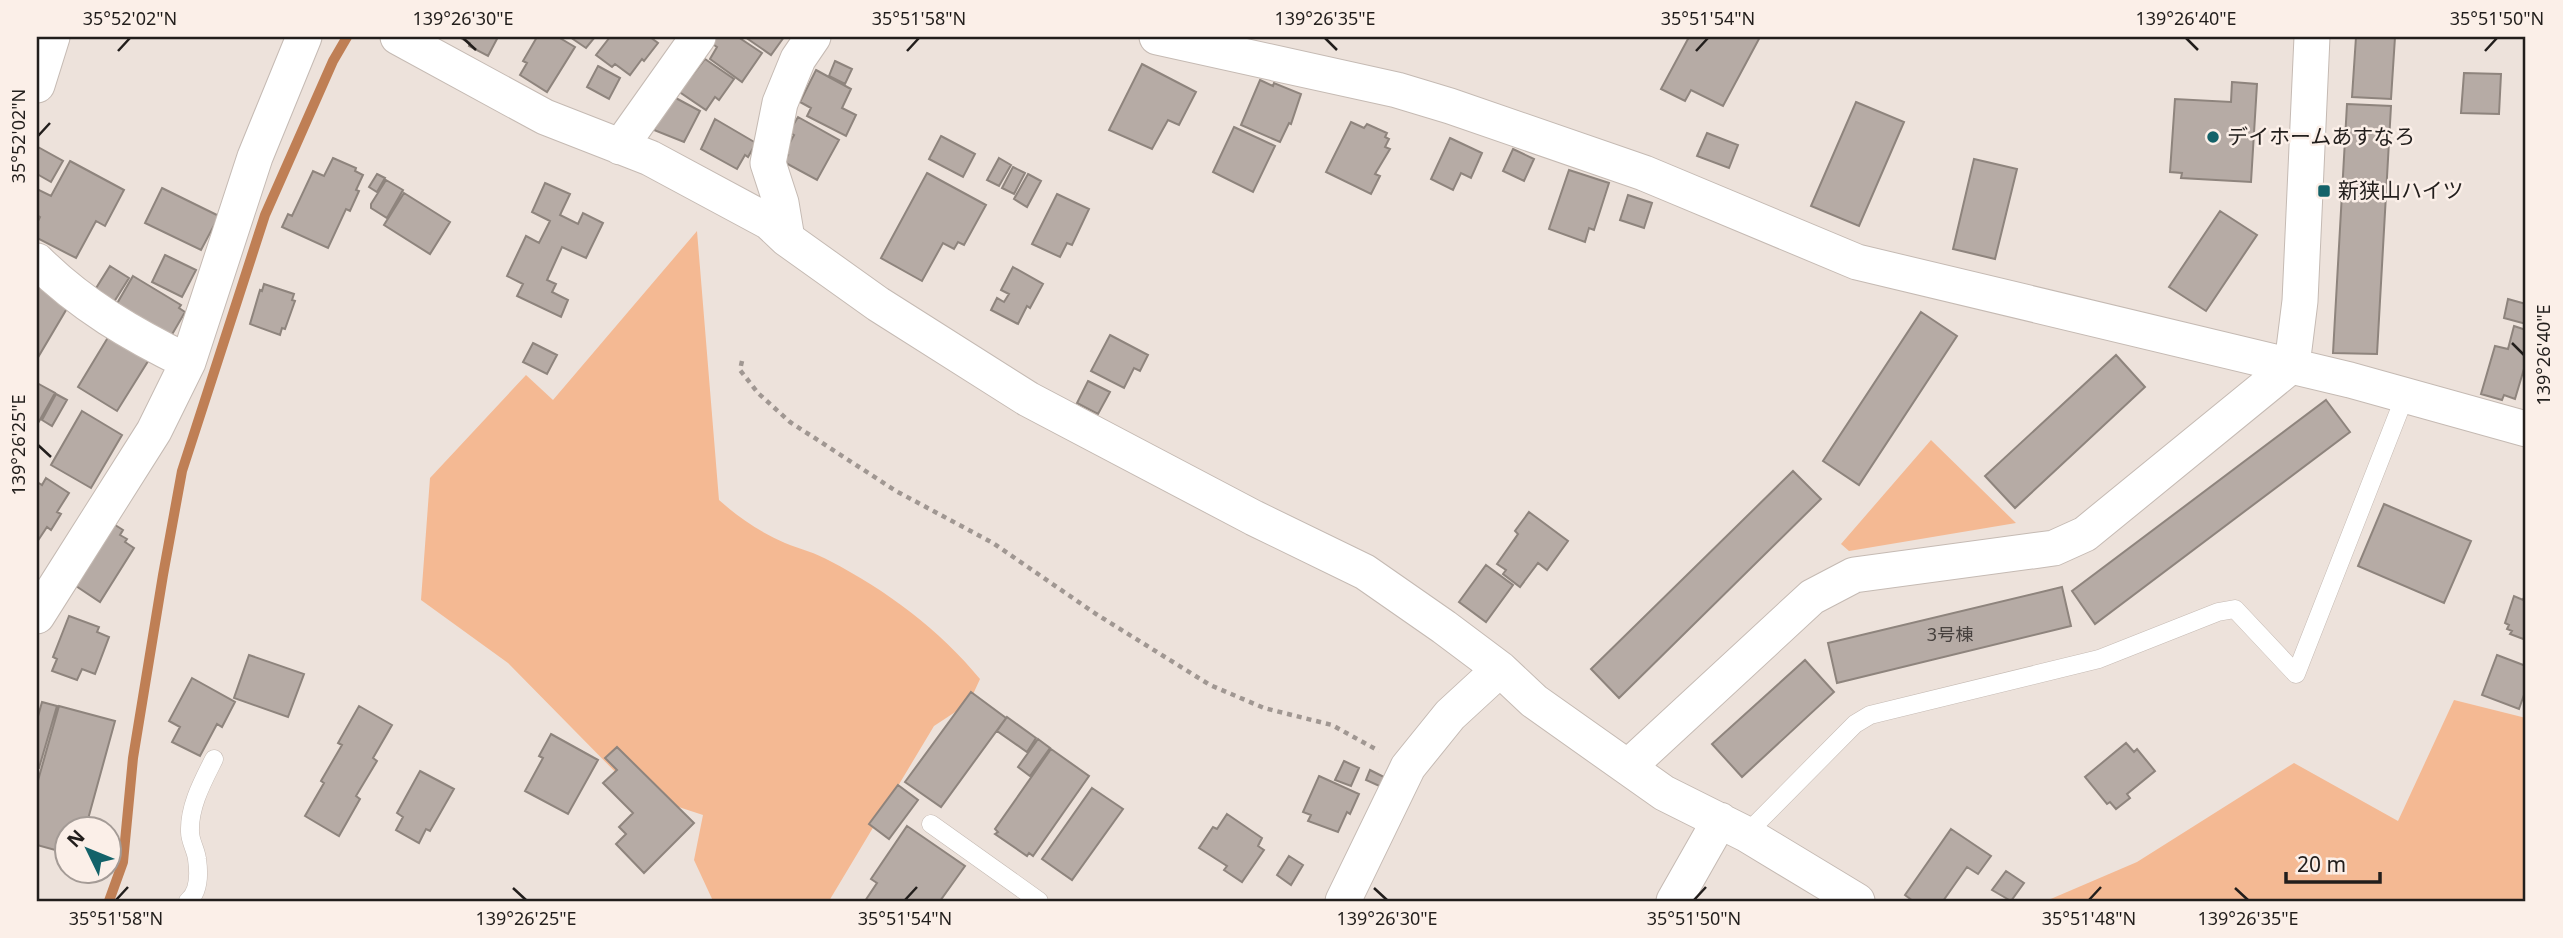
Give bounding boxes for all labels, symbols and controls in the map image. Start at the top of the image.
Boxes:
text: 35°52'02"N [83,6,177,30]
text: 139°26'30"E [412,6,514,30]
text: 35°51'58"N [872,6,966,30]
text: 139°26'35"E [1274,6,1376,30]
text: 35°51'54"N [1661,6,1755,30]
text: 139°26'40"E [2135,6,2237,30]
text: 35°51'50"N [2450,6,2544,30]
text: 35°52'02"N [6,89,30,183]
place label: デイホームあすなろ [2227,122,2415,150]
marker: デイホームあすなろ [2205,129,2221,145]
place label: 新狭山ハイツ [2338,176,2464,204]
marker: 新狭山ハイツ [2316,183,2332,199]
text: 139°26'40"E [2531,304,2555,406]
text: 139°26'25"E [6,394,30,496]
house number: 3号棟 [1927,622,1973,646]
north arrow [52,816,122,886]
text: N [61,824,90,853]
scale bar [2286,840,2381,884]
text: 20 m [2297,850,2346,878]
text: 35°51'58"N [69,906,163,930]
text: 139°26'25"E [475,906,577,930]
text: 35°51'54"N [858,906,952,930]
text: 139°26'30"E [1336,906,1438,930]
text: 35°51'50"N [1647,906,1741,930]
text: 35°51'48"N [2042,906,2136,930]
text: 139°26'35"E [2197,906,2299,930]

